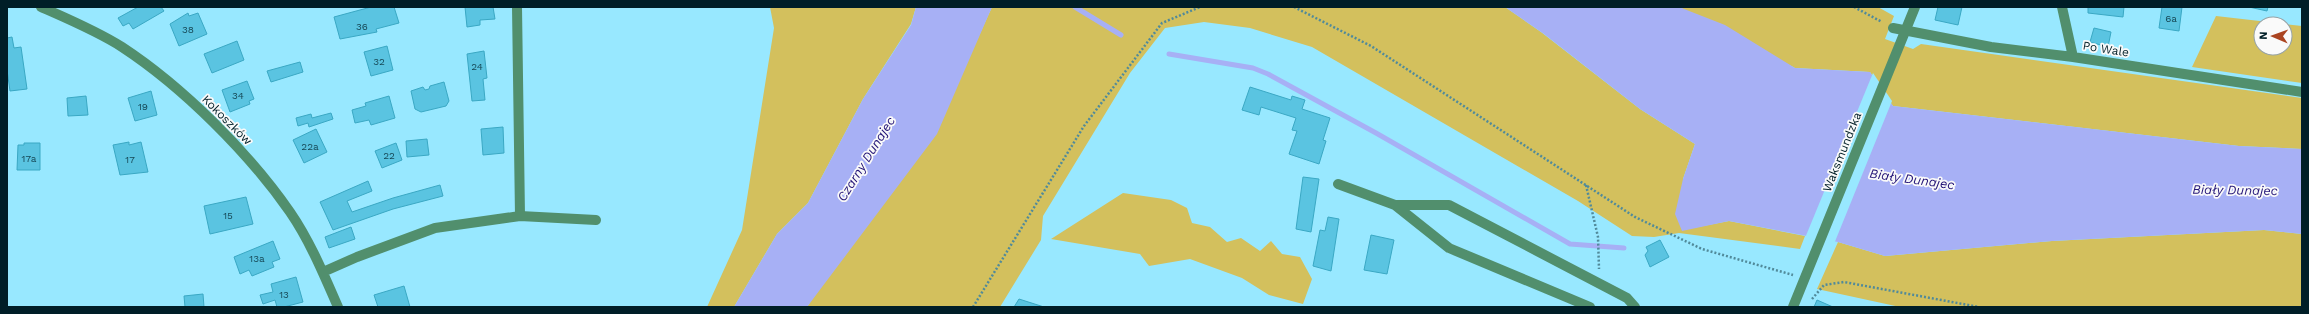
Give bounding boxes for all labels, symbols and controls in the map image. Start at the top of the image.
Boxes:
house number: 6a [2165,13,2177,24]
north arrow [2253,16,2293,56]
house number: 36 [356,21,368,32]
house number: 38 [182,24,194,35]
text: N [2257,31,2270,40]
street label: Po Wale [2082,38,2130,60]
house number: 32 [373,56,385,67]
house number: 24 [471,61,483,72]
house number: 34 [232,90,244,101]
street label: Kokoszków [199,92,255,148]
house number: 19 [138,101,148,112]
street label: Waksmundzka [1820,110,1864,194]
water label: Czarny Dunajec [834,114,898,204]
house number: 22a [301,141,319,152]
house number: 22 [383,150,395,161]
house number: 17a [22,153,37,164]
house number: 17 [125,154,135,165]
water label: Biały Dunajec [1869,166,1955,192]
water label: Biały Dunajec [2192,182,2278,198]
house number: 15 [223,210,233,221]
house number: 13a [249,253,265,264]
house number: 13 [279,289,289,300]

